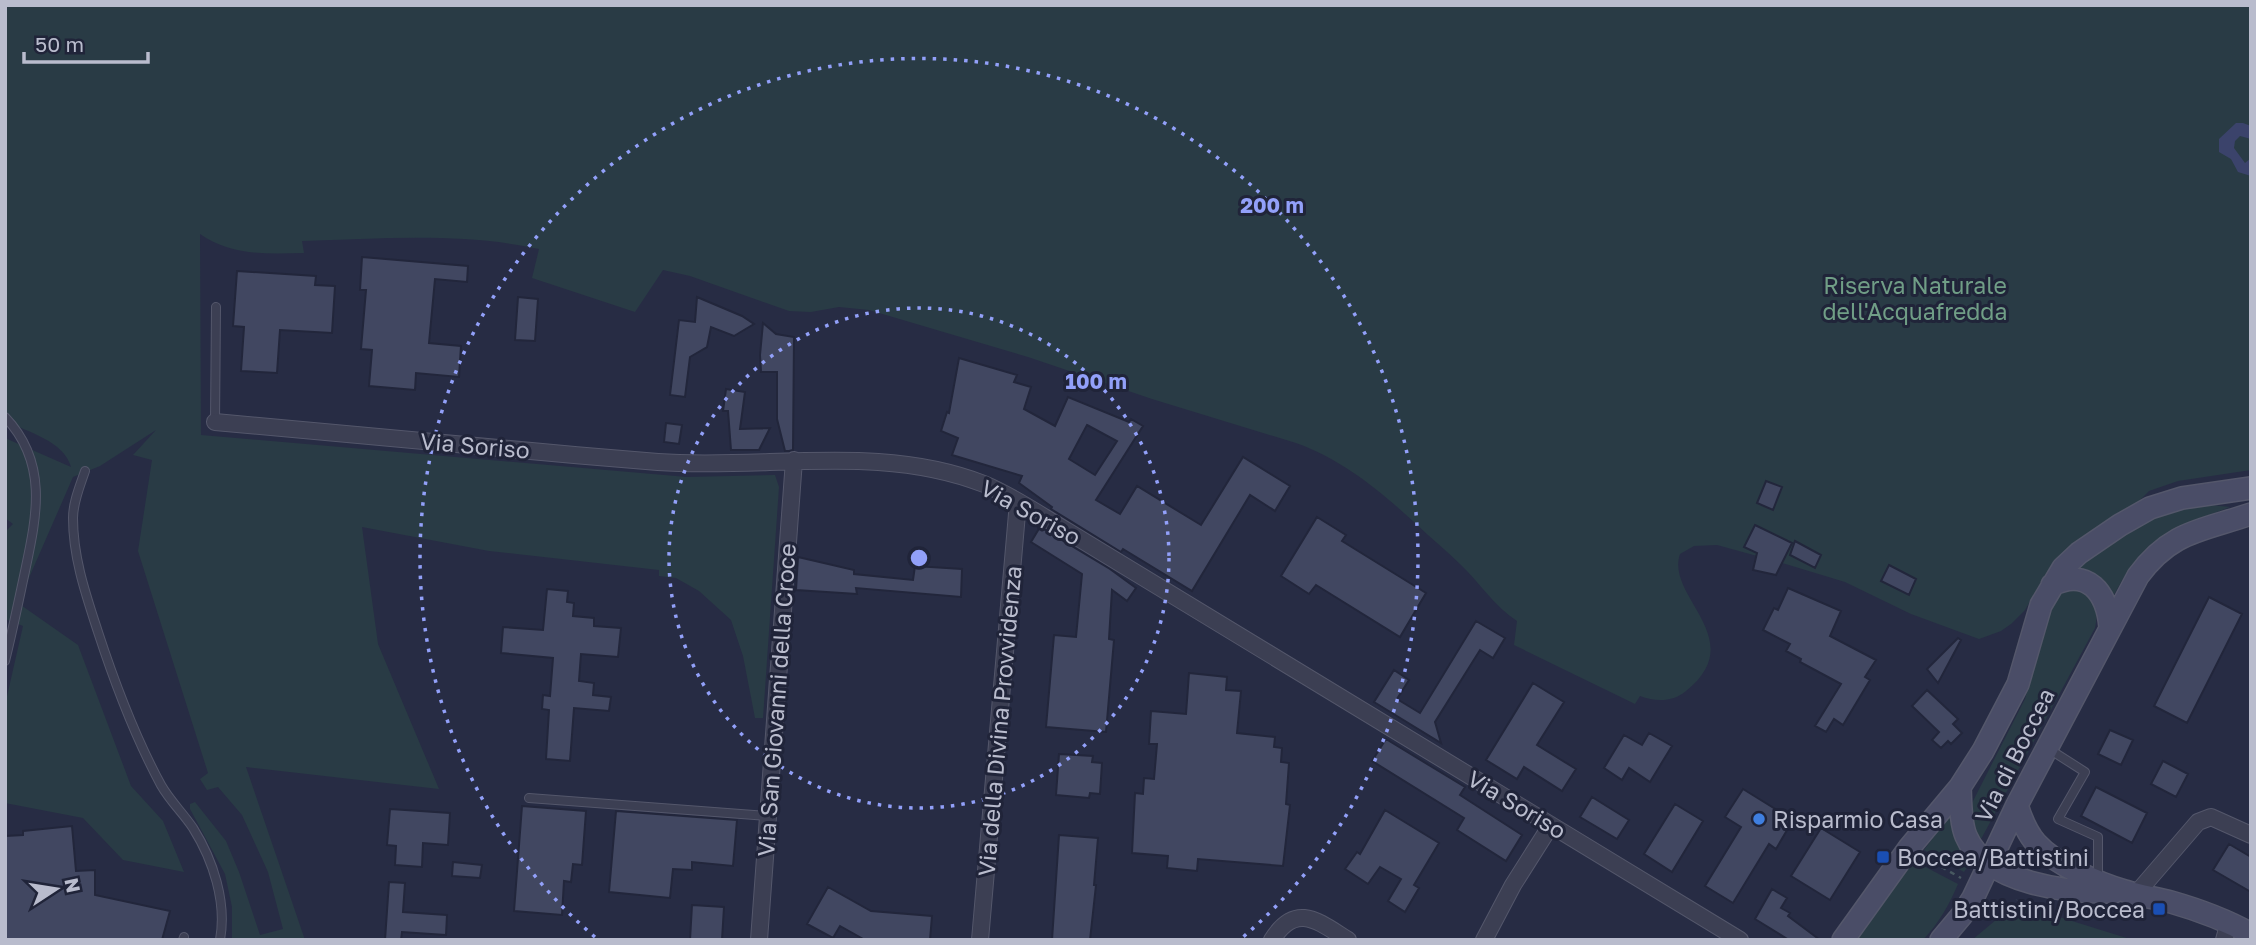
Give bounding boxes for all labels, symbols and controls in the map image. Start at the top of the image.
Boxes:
scale bar [24,21,149,65]
text: 50 m [35,31,84,57]
text: 200 m [1240,192,1304,218]
park label: Riserva Naturale dell'Acquafredda [1822,271,2008,325]
text: 100 m [1065,368,1127,394]
street label: Via Soriso [419,426,531,464]
street label: Via Soriso [976,473,1086,551]
street label: Via San Giovanni della Croce [751,542,801,858]
centre of rings [907,546,931,570]
street label: Via della Divina Provvidenza [971,565,1027,877]
street label: Via di Boccea [1968,683,2060,827]
street label: Via Soriso [1463,764,1571,844]
place label: Risparmio Casa [1773,805,1943,833]
marker: Risparmio Casa [1751,811,1767,827]
place label: Boccea/Battistini [1897,843,2089,871]
marker: Boccea/Battistini [1875,849,1891,865]
north arrow [21,854,91,924]
text: N [60,876,86,895]
place label: Battistini/Boccea [1953,895,2145,923]
marker: Battistini/Boccea [2151,901,2167,917]

